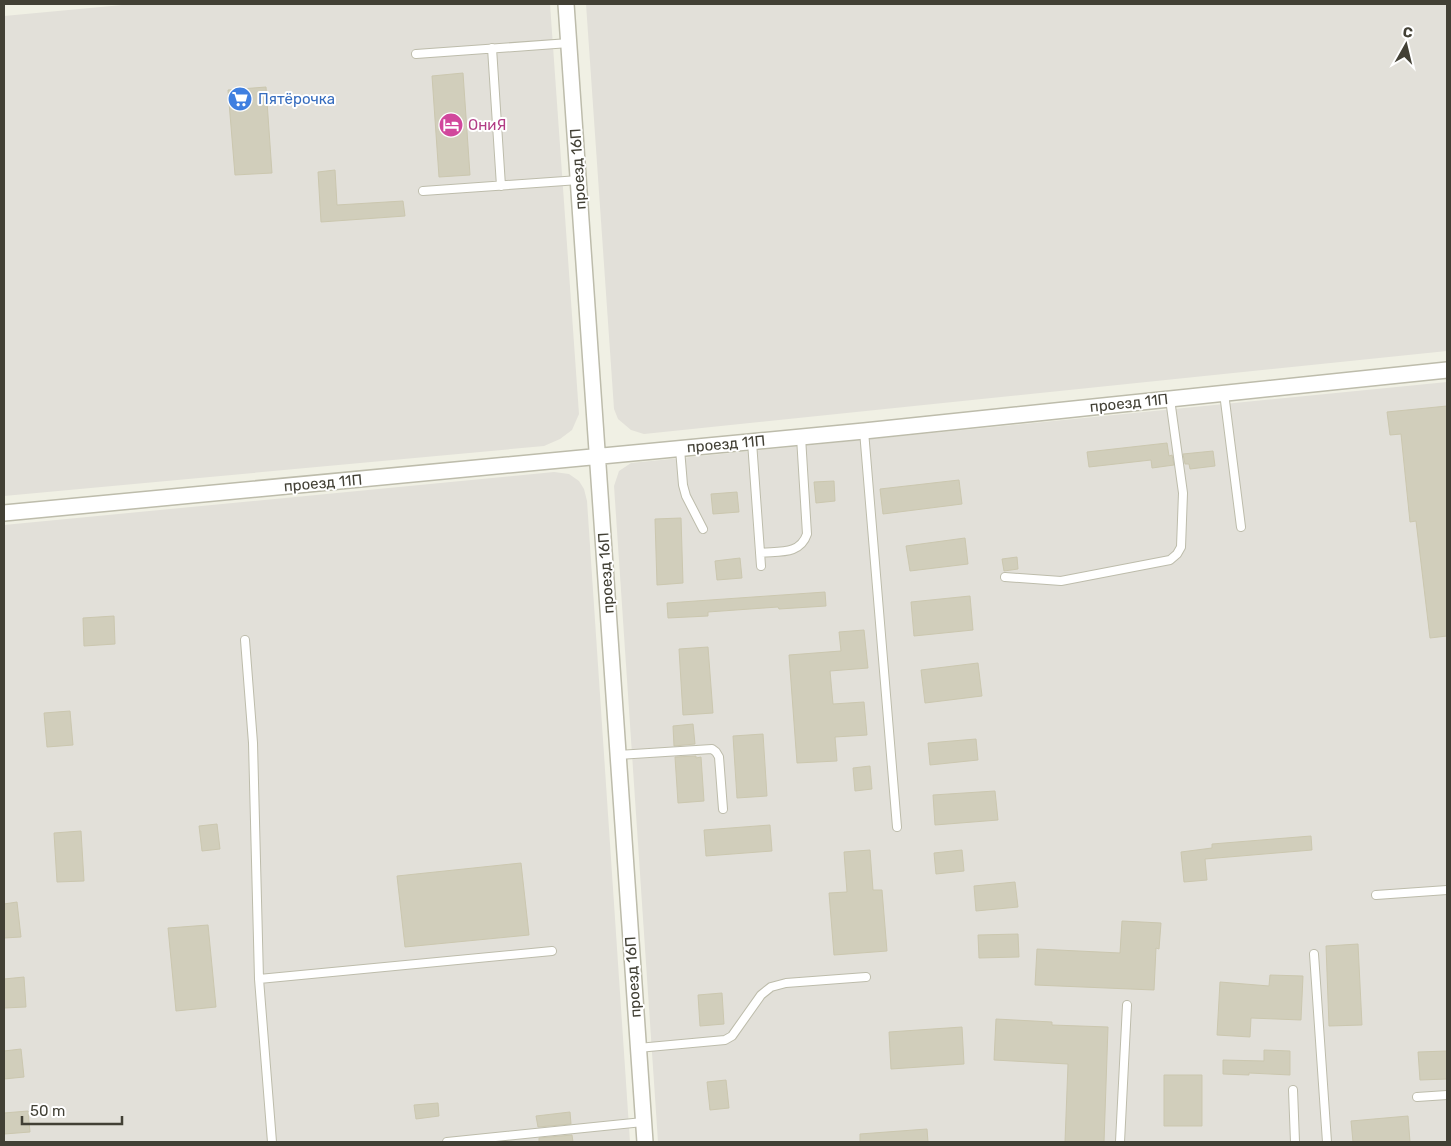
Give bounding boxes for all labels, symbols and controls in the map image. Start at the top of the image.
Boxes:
north arrow [1381,20,1431,70]
text: С [1402,24,1414,42]
supermarket icon: Пятёрочка [227,86,253,112]
place label: Пятёрочка [258,90,335,108]
hotel icon: ОниЯ [438,112,464,138]
place label: ОниЯ [468,116,506,134]
street label: проезд 16П [566,128,590,210]
street label: проезд 11П [1089,390,1169,416]
street label: проезд 11П [686,432,766,456]
street label: проезд 11П [283,471,363,495]
street label: проезд 16П [594,532,618,614]
street label: проезд 16П [621,936,645,1018]
scale bar [22,1094,122,1126]
text: 50 m [30,1102,65,1120]

